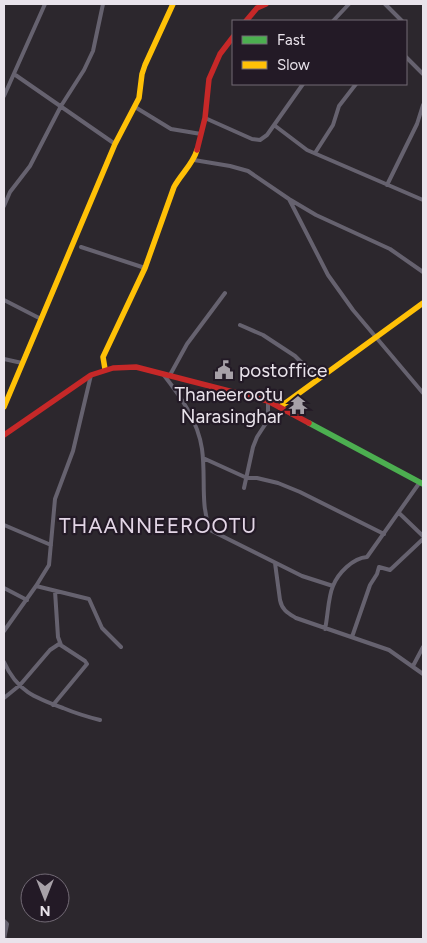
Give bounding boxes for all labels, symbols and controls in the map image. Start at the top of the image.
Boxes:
legend [232,20,407,85]
text: Fast [277,31,306,49]
text: Slow [277,56,310,74]
public building icon: postoffice [213,359,235,381]
place label: postoffice [239,359,327,382]
place label: Thaneerootu Narasinghar [175,383,284,428]
temple icon: Thaneerootu Narasinghar [287,394,309,416]
district label: THAANNEEROOTU [59,513,257,538]
north arrow [20,873,70,923]
text: N [40,902,50,919]

